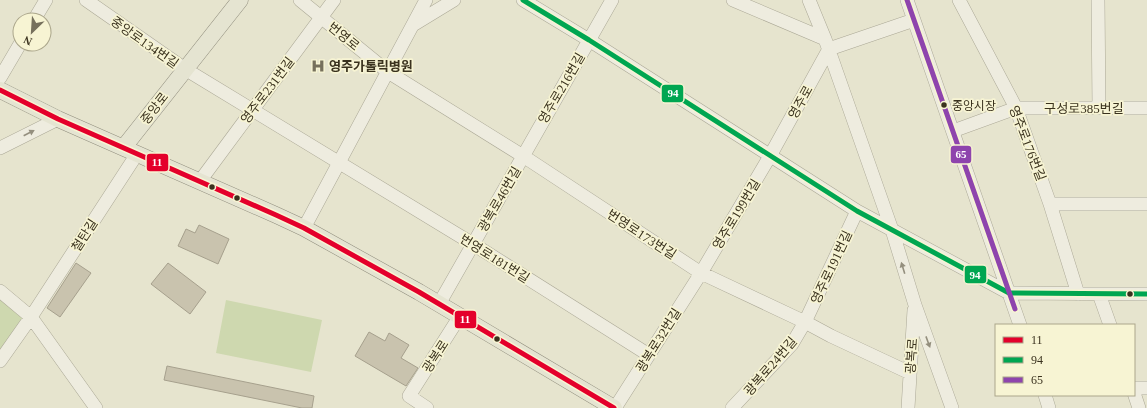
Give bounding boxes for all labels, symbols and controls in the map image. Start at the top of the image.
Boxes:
north arrow [12,12,52,52]
street label: 중앙로134번길 [108,14,181,71]
street label: 번영로 [325,19,362,54]
text: N [22,34,34,48]
street label: 영주로216번길 [535,50,588,126]
street label: 영주로231번길 [238,54,297,126]
hospital icon: 영주가톨릭병원 [310,58,326,74]
place label: 영주가톨릭병원 [329,59,413,74]
street label: 영주로 [785,83,816,122]
line badge: 94 [661,84,684,103]
text: 94 [668,87,679,99]
street label: 중앙로 [137,90,171,127]
place label: 중앙시장 [952,99,996,113]
marker: 중앙시장 [939,100,949,110]
street label: 구성로385번길 [1044,101,1124,116]
street label: 영주로176번길 [1006,103,1049,183]
one-way arrow [23,130,35,137]
line badge: 65 [950,145,972,164]
text: 65 [956,148,967,160]
line badge: 11 [146,153,169,172]
text: 11 [152,156,162,168]
street label: 광복로46번길 [475,164,524,235]
street label: 영주로199번길 [710,176,763,252]
unlabelled marker [207,182,217,192]
unlabelled marker [232,193,242,203]
street label: 번영로173번길 [604,207,679,262]
street label: 철탄길 [68,216,100,254]
street label: 영주로191번길 [808,228,855,306]
street label: 번영로181번길 [457,231,532,286]
one-way arrow [900,261,906,273]
line badge: 94 [964,265,987,284]
text: 94 [970,269,981,281]
unlabelled marker [1125,289,1135,299]
street label: 광복로32번길 [633,305,684,375]
line badge: 11 [454,310,477,329]
text: 11 [460,313,470,325]
legend [995,324,1135,396]
text: 11 [1031,333,1043,347]
unlabelled marker [492,334,502,344]
street label: 광복로24번길 [741,334,800,399]
one-way arrow [925,336,931,348]
street label: 광복로 [419,337,451,375]
street label: 광복로 [903,338,920,374]
text: 94 [1031,353,1043,367]
text: 65 [1031,373,1043,387]

